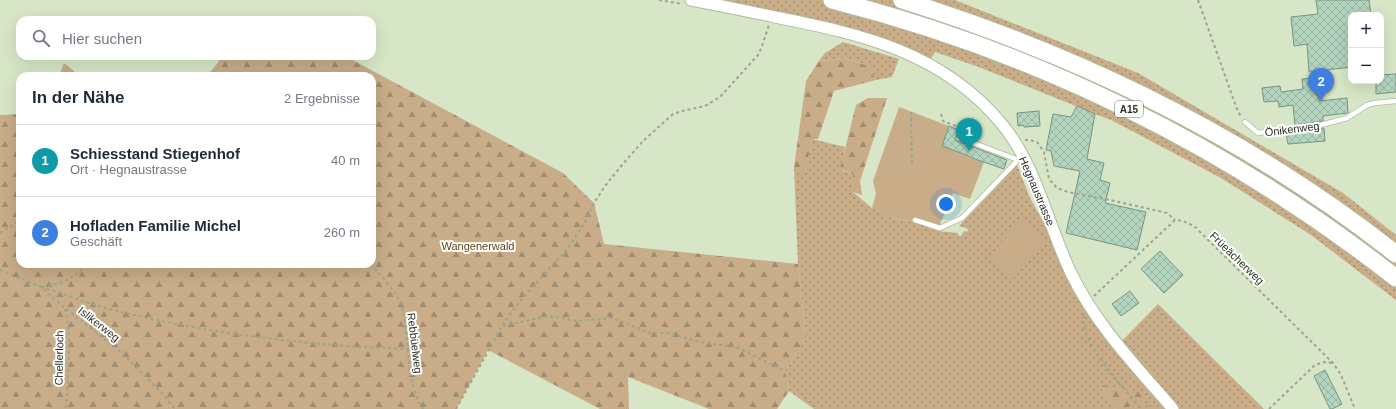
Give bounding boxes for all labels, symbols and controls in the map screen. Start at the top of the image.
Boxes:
map controls [1348,12,1384,84]
button: + [1348,12,1384,48]
search box [16,16,376,60]
icon: search [30,27,52,49]
text: Hier suchen [62,30,142,47]
button: − [1348,48,1384,84]
pin: 2 [1308,68,1334,101]
text: In der Nähe [32,88,125,107]
text: 2 Ergebnisse [284,91,360,106]
road number: A15 [1115,101,1143,117]
pin: 1 [956,118,982,151]
street label: Önikenweg [1264,120,1320,138]
text: Schiesstand Stiegenhof [70,145,240,162]
text: 1 [41,153,49,168]
text: 40 m [331,153,360,168]
street label: Hegnaustrasse [1017,155,1057,227]
text: Ort · Hegnaustrasse [70,162,187,177]
your location [936,194,956,214]
text: Hofladen Familie Michel [70,217,241,234]
text: 2 [41,225,49,240]
text: 260 m [324,225,360,240]
street label: Früeächerweg [1208,229,1266,287]
text: Geschäft [70,234,122,249]
park label: Wangenerwald [442,240,514,252]
street label: Islikerweg [76,304,122,344]
street label: Rebbüelweg [405,312,425,374]
street label: Chellerloch [53,330,65,386]

